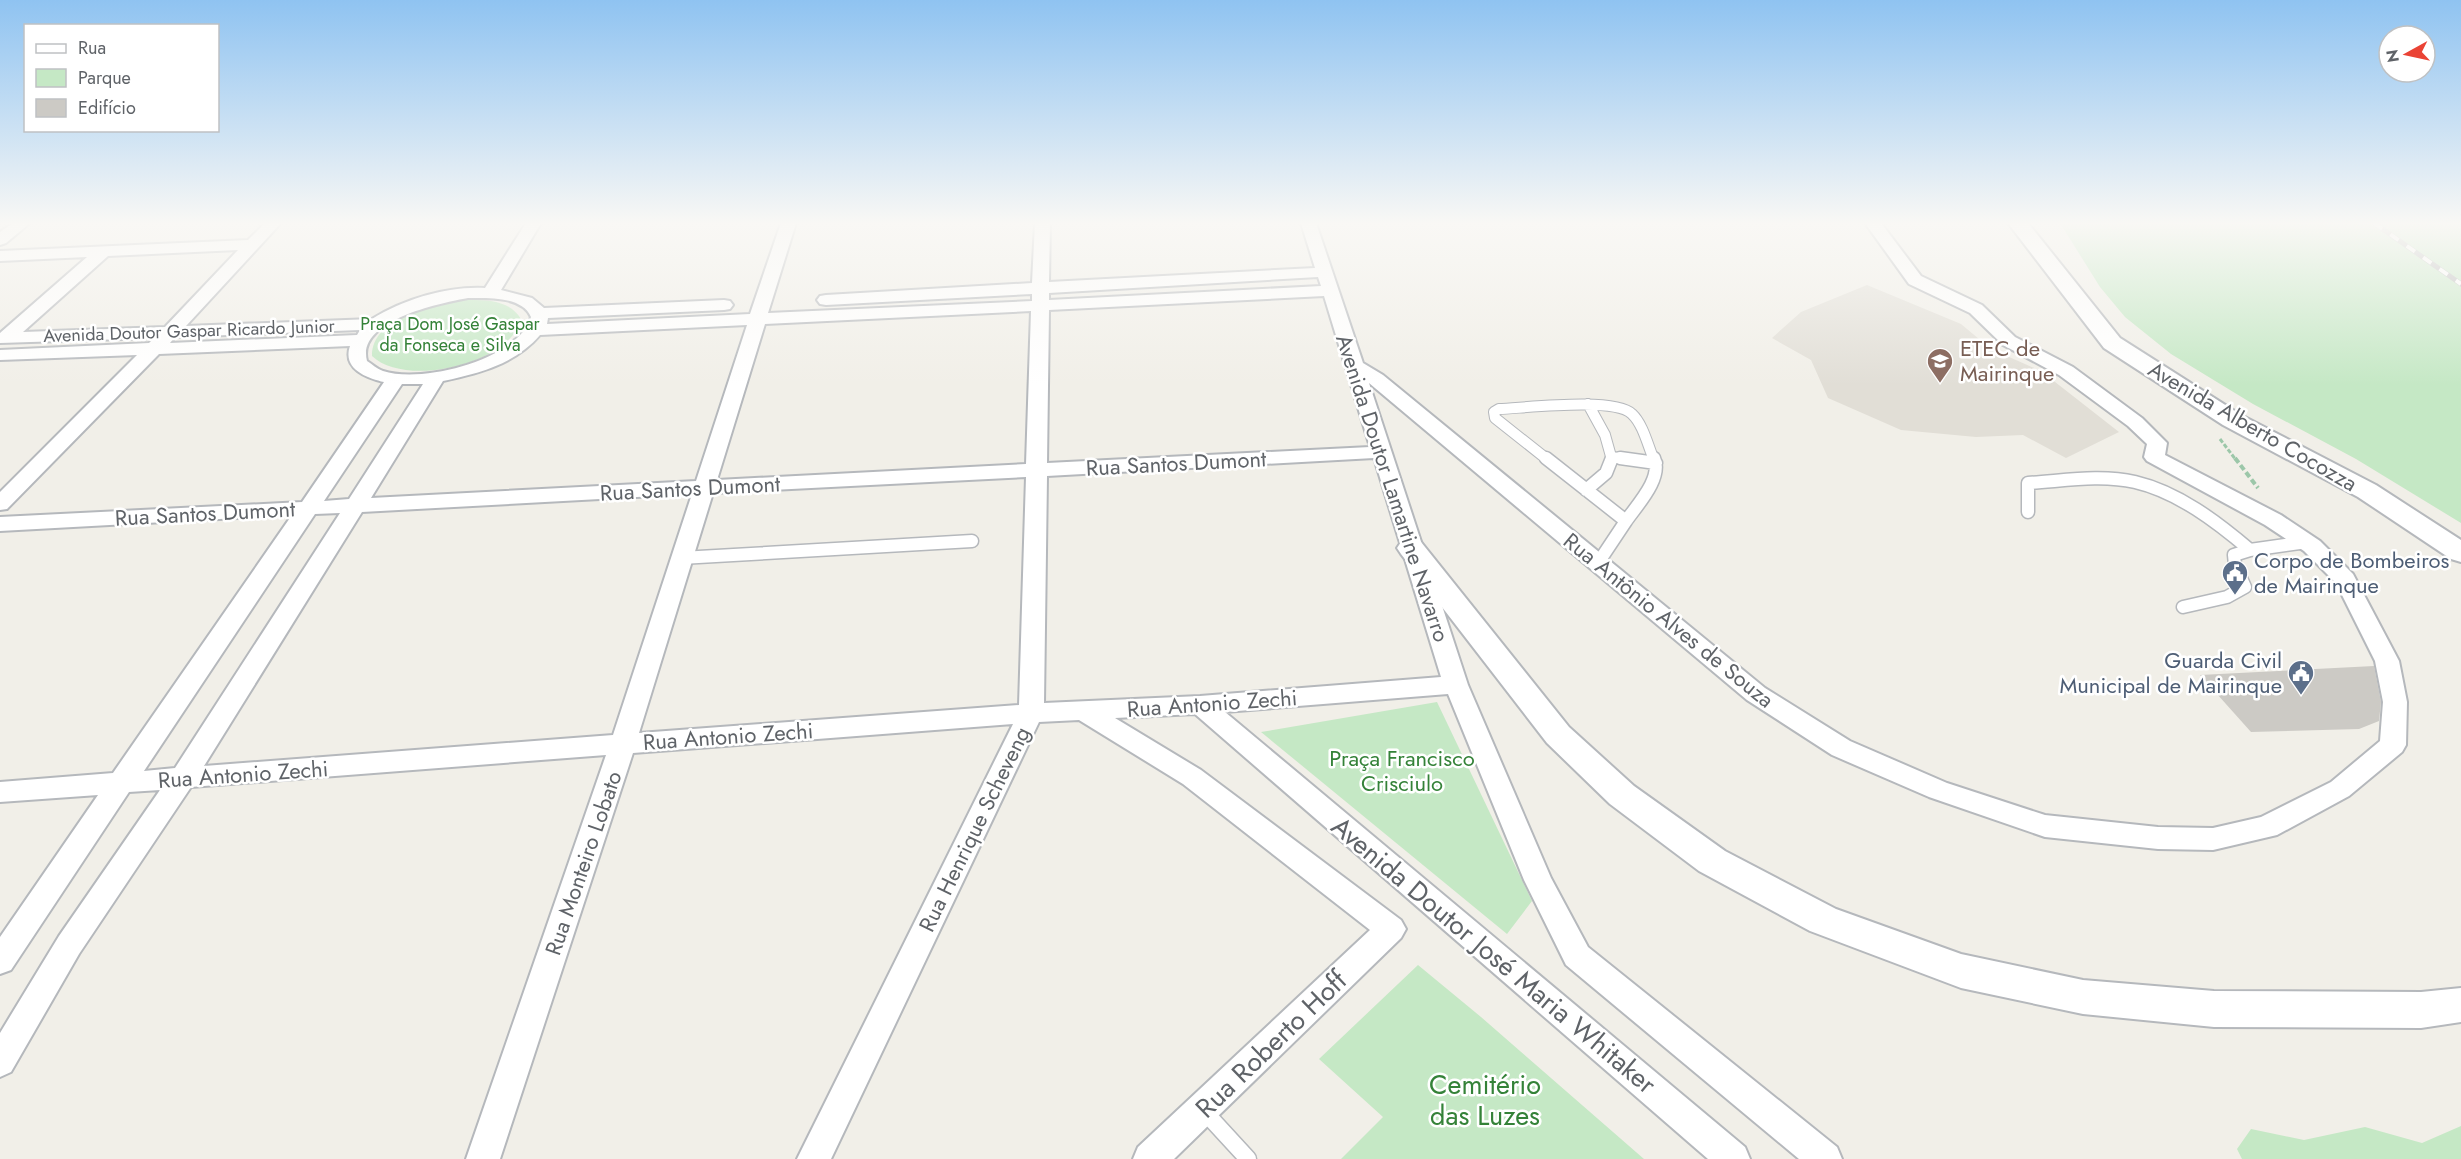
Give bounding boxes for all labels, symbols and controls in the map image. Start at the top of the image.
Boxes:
legend [24,24,219,132]
north arrow [2377,24,2437,84]
text: Rua [78,35,106,61]
text: N [2380,48,2405,64]
text: Parque [78,65,131,91]
text: Edifício [78,95,136,121]
park label: Praça Dom José Gaspar da Fonseca e Silva [360,311,541,358]
street label: Avenida Doutor Gaspar Ricardo Junior [43,313,336,349]
street label: Avenida Doutor Lamartine Navarro [1328,330,1458,646]
place label: ETEC de Mairinque [1960,332,2054,389]
school or university icon: ETEC de Mairinque [1925,346,1955,384]
street label: Avenida Alberto Cocozza [2142,353,2364,499]
street label: Rua Santos Dumont [1085,442,1268,484]
street label: Rua Santos Dumont [599,467,782,509]
street label: Rua Santos Dumont [114,492,297,534]
street label: Rua Antônio Alves de Souza [1557,525,1781,715]
place label: Corpo de Bombeiros de Mairinque [2254,544,2450,601]
public building icon: Corpo de Bombeiros de Mairinque [2220,558,2250,596]
place label: Guarda Civil Municipal de Mairinque [2060,644,2282,701]
public building icon: Guarda Civil Municipal de Mairinque [2286,658,2316,696]
street label: Rua Antonio Zechi [1126,681,1298,725]
street label: Rua Antonio Zechi [642,714,814,758]
street label: Rua Henrique Scheveng [910,721,1038,937]
park label: Praça Francisco Crisciulo [1329,742,1475,799]
street label: Rua Antonio Zechi [157,752,329,796]
street label: Rua Monteiro Lobato [536,767,630,959]
street label: Avenida Doutor José Maria Whitaker [1323,807,1666,1103]
street label: Rua Roberto Hoff [1186,960,1357,1127]
park label: Cemitério das Luzes [1429,1065,1541,1135]

